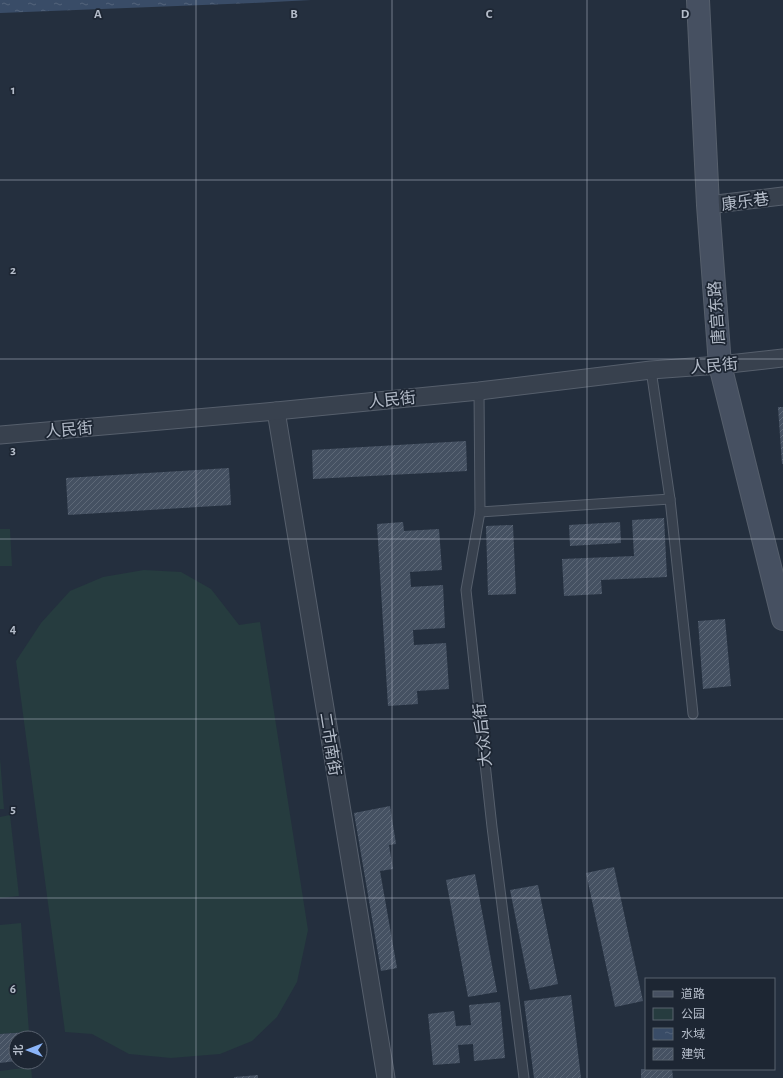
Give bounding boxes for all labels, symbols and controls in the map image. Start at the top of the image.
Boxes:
text: A [94,8,102,21]
text: B [290,8,298,21]
text: C [486,8,493,21]
text: D [681,8,690,21]
text: 1 [11,84,15,97]
street label: 康乐巷 [720,190,770,213]
text: 2 [10,264,16,277]
street label: 唐宫东路 [706,280,727,345]
street label: 人民街 [689,355,739,376]
street label: 人民街 [367,389,417,410]
street label: 人民街 [44,419,94,440]
text: 3 [10,444,16,457]
text: 4 [10,623,17,636]
street label: 大众后街 [471,702,494,768]
street label: 二市南街 [317,711,344,777]
text: 5 [10,803,16,816]
legend [645,978,775,1070]
text: 6 [10,983,16,996]
text: 道路 [681,987,705,1000]
text: 公园 [681,1008,705,1020]
text: 水域 [681,1028,705,1040]
north arrow [8,1030,48,1070]
text: 北 [13,1045,24,1056]
text: 建筑 [681,1047,705,1060]

